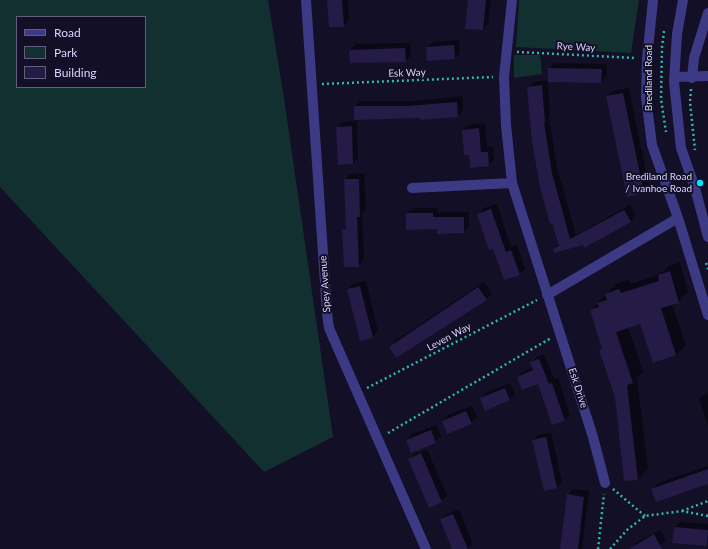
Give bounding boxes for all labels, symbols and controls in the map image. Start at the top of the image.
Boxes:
legend [16,16,146,88]
text: Road [54,25,81,40]
street label: Rye Way [556,40,596,54]
text: Park [54,45,77,60]
street label: Brediland Road [643,45,655,111]
text: Building [54,65,97,80]
street label: Esk Way [388,66,426,80]
place label: Brediland Road / Ivanhoe Road [625,171,692,194]
marker: Brediland Road / Ivanhoe Road [695,178,705,188]
street label: Spey Avenue [317,255,333,313]
street label: Leven Way [425,320,473,354]
street label: Esk Drive [566,366,590,410]

